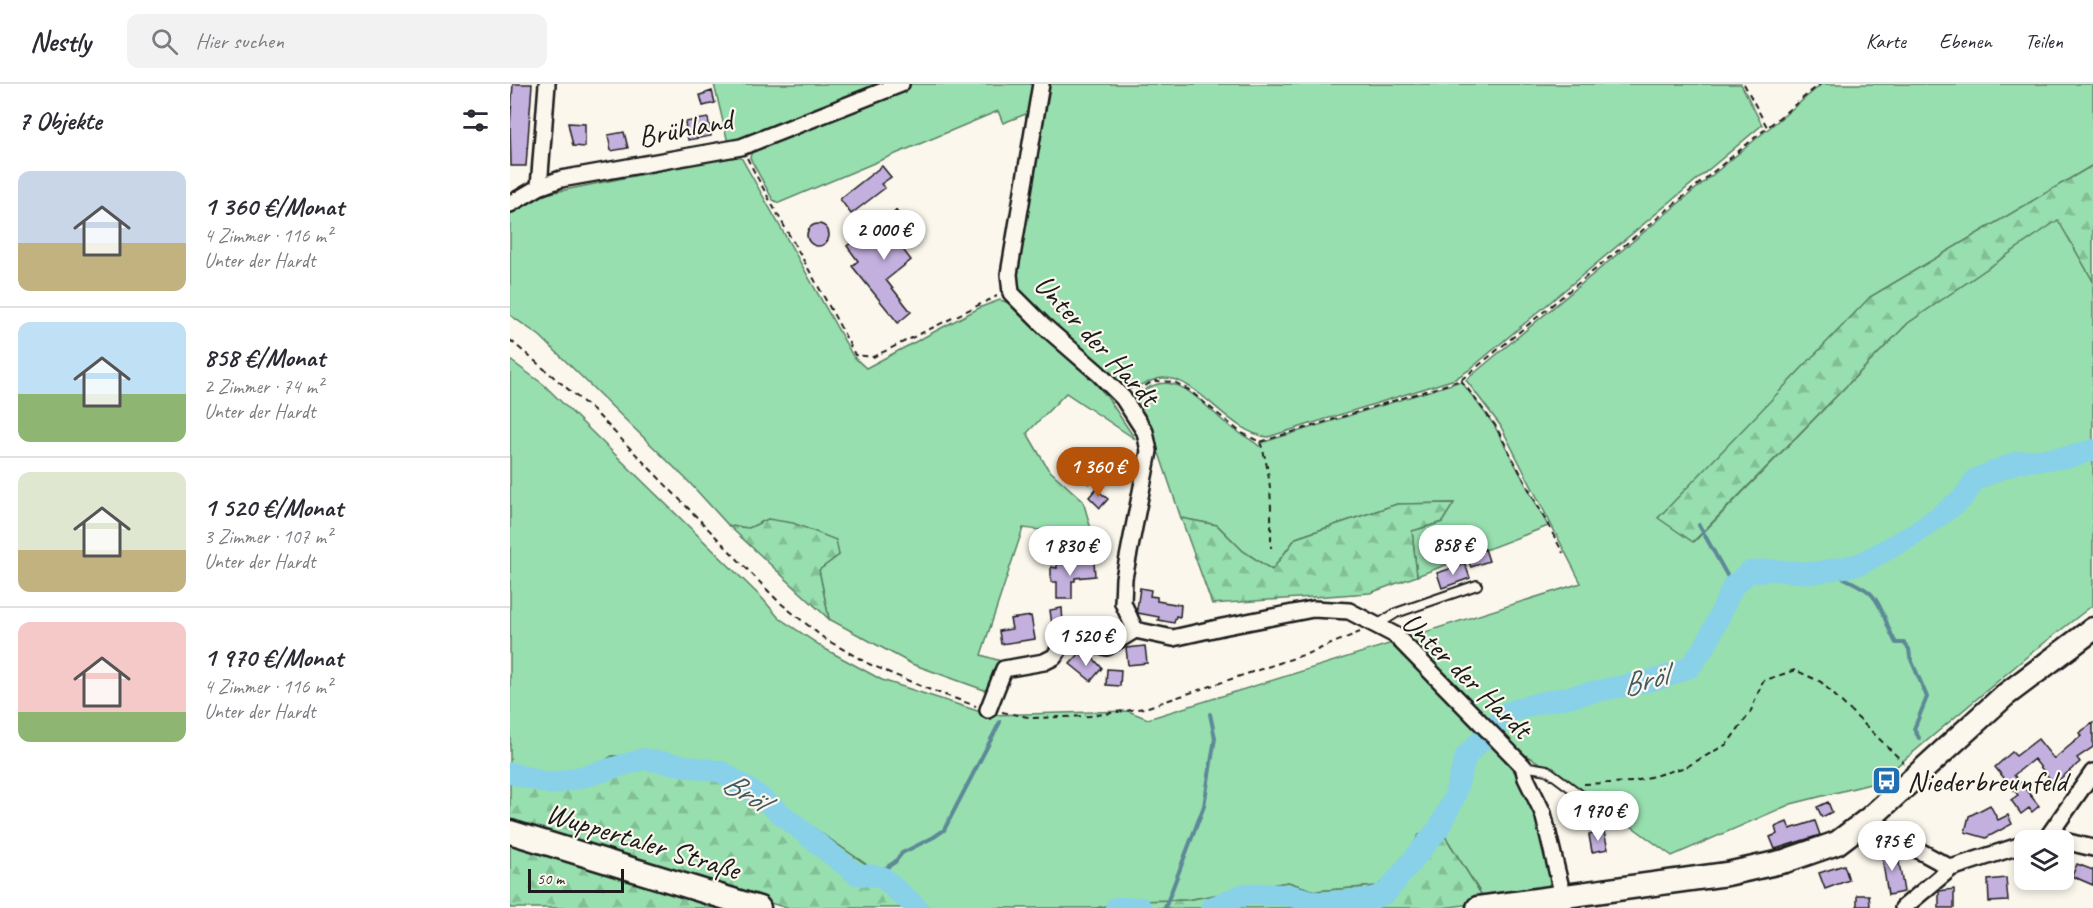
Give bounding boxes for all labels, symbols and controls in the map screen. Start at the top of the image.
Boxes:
search box [127,14,547,68]
text: Nestly [30,24,91,59]
icon: search [148,25,181,58]
text: Hier suchen [196,27,284,55]
text: Karte [1866,28,1906,54]
text: Ebenen [1939,28,1992,54]
text: Teilen [2025,28,2063,54]
street label: Brühland [635,99,739,156]
text: 7 Objekte [18,104,102,137]
icon: filters [459,104,492,137]
text: 1 360 €/Monat [204,190,344,223]
icon: home [66,195,138,267]
pin: 2 000 € [829,210,939,261]
text: 2 000 € [857,217,911,242]
text: 4 Zimmer · 116 m² [204,223,332,248]
text: Unter der Hardt [204,248,315,273]
street label: Unter der Hardt [1026,266,1170,416]
text: 858 €/Monat [204,341,325,374]
icon: home [66,346,138,418]
text: 2 Zimmer · 74 m² [204,374,323,399]
text: Unter der Hardt [204,399,315,424]
pin: 1 360 € [1043,447,1153,498]
text: 1 360 € [1070,454,1126,479]
text: 1 520 €/Monat [204,491,343,524]
icon: home [66,496,138,568]
text: 3 Zimmer · 107 m² [204,524,332,549]
pin: 858 € [1411,525,1495,576]
pin: 1 830 € [1015,526,1125,577]
text: 858 € [1433,532,1473,557]
text: 1 830 € [1043,533,1097,558]
text: Unter der Hardt [204,549,315,574]
street label: Unter der Hardt [1394,603,1542,749]
pin: 1 520 € [1031,616,1141,667]
text: 1 520 € [1059,623,1113,648]
text: 1 970 €/Monat [204,641,343,674]
icon: home [66,646,138,718]
water label: Bröl [1617,652,1681,706]
text: 4 Zimmer · 116 m² [204,674,332,699]
text: Unter der Hardt [204,699,315,724]
water label: Bröl [715,762,784,826]
place label: Niederbreunfeld [1907,762,2071,800]
bus stop icon: Niederbreunfeld [1870,765,1902,797]
pin: 1 970 € [1543,791,1653,842]
street label: Wuppertaler Straße [541,793,747,889]
text: 1 970 € [1571,798,1625,823]
pin: 975 € [1850,821,1934,872]
text: 975 € [1872,828,1912,853]
map controls [2014,830,2074,890]
button: layers [2014,830,2074,890]
scale bar [528,866,624,894]
text: 50 m [537,869,564,889]

